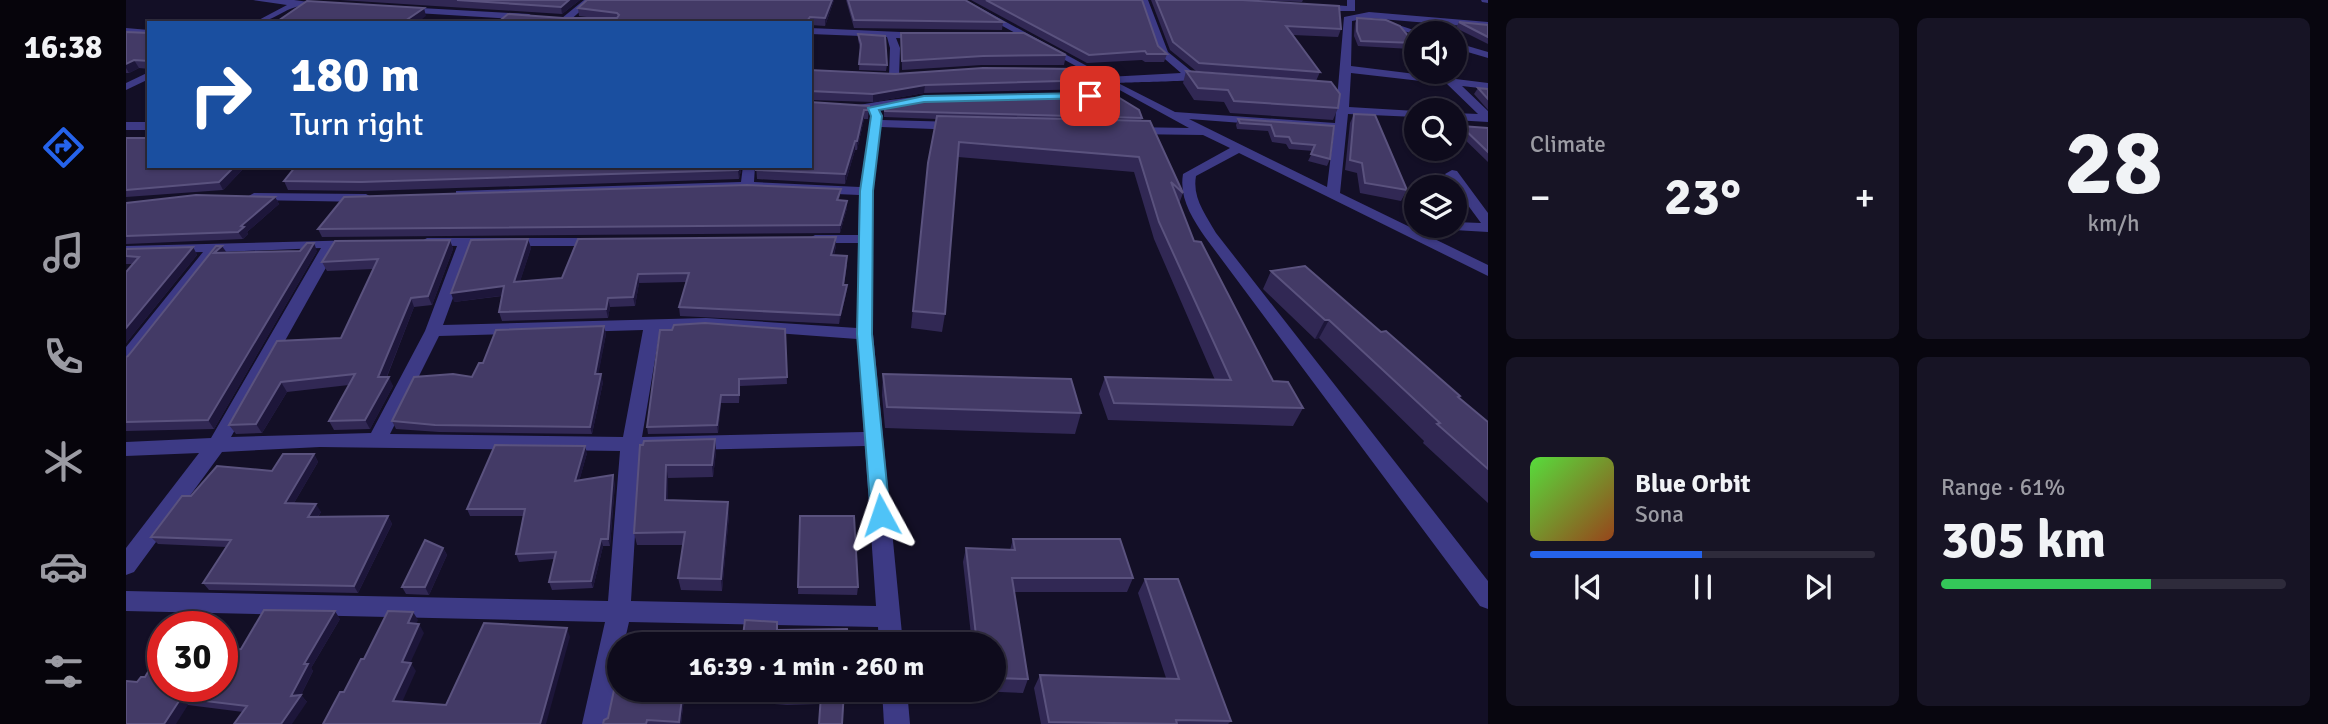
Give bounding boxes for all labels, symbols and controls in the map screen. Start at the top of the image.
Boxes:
map controls [1404,21,1467,238]
button: sound [1404,21,1467,84]
text: 16:38 [24,28,102,67]
text: 180 m [290,45,420,105]
icon: right [175,49,266,140]
pin [1060,66,1120,126]
icon: arrive [1071,77,1109,115]
button: search [1404,98,1467,161]
text: Turn right [290,105,423,144]
text: 28 [2064,107,2163,220]
icon: directions [39,123,88,172]
text: Climate [1530,130,1606,159]
text: 23° [1664,165,1741,229]
text: − [1530,174,1551,221]
text: + [1854,174,1875,221]
button: layers [1404,175,1467,238]
text: km/h [2087,209,2140,238]
icon: music [39,228,88,277]
icon: phone [39,332,88,381]
icon: climate [39,437,88,486]
text: Blue Orbit [1635,468,1751,500]
text: Range · 61% [1941,473,2065,502]
position arrow [844,478,918,552]
text: Sona [1635,500,1684,529]
text: 305 km [1941,508,2106,572]
icon: car [39,542,88,591]
icon: previous [1569,568,1607,606]
icon: pause [1684,568,1722,606]
icon: next [1799,568,1837,606]
speed limit sign: 30 [147,611,238,702]
icon: filters [39,647,88,696]
text: 16:39 · 1 min · 260 m [689,651,924,683]

